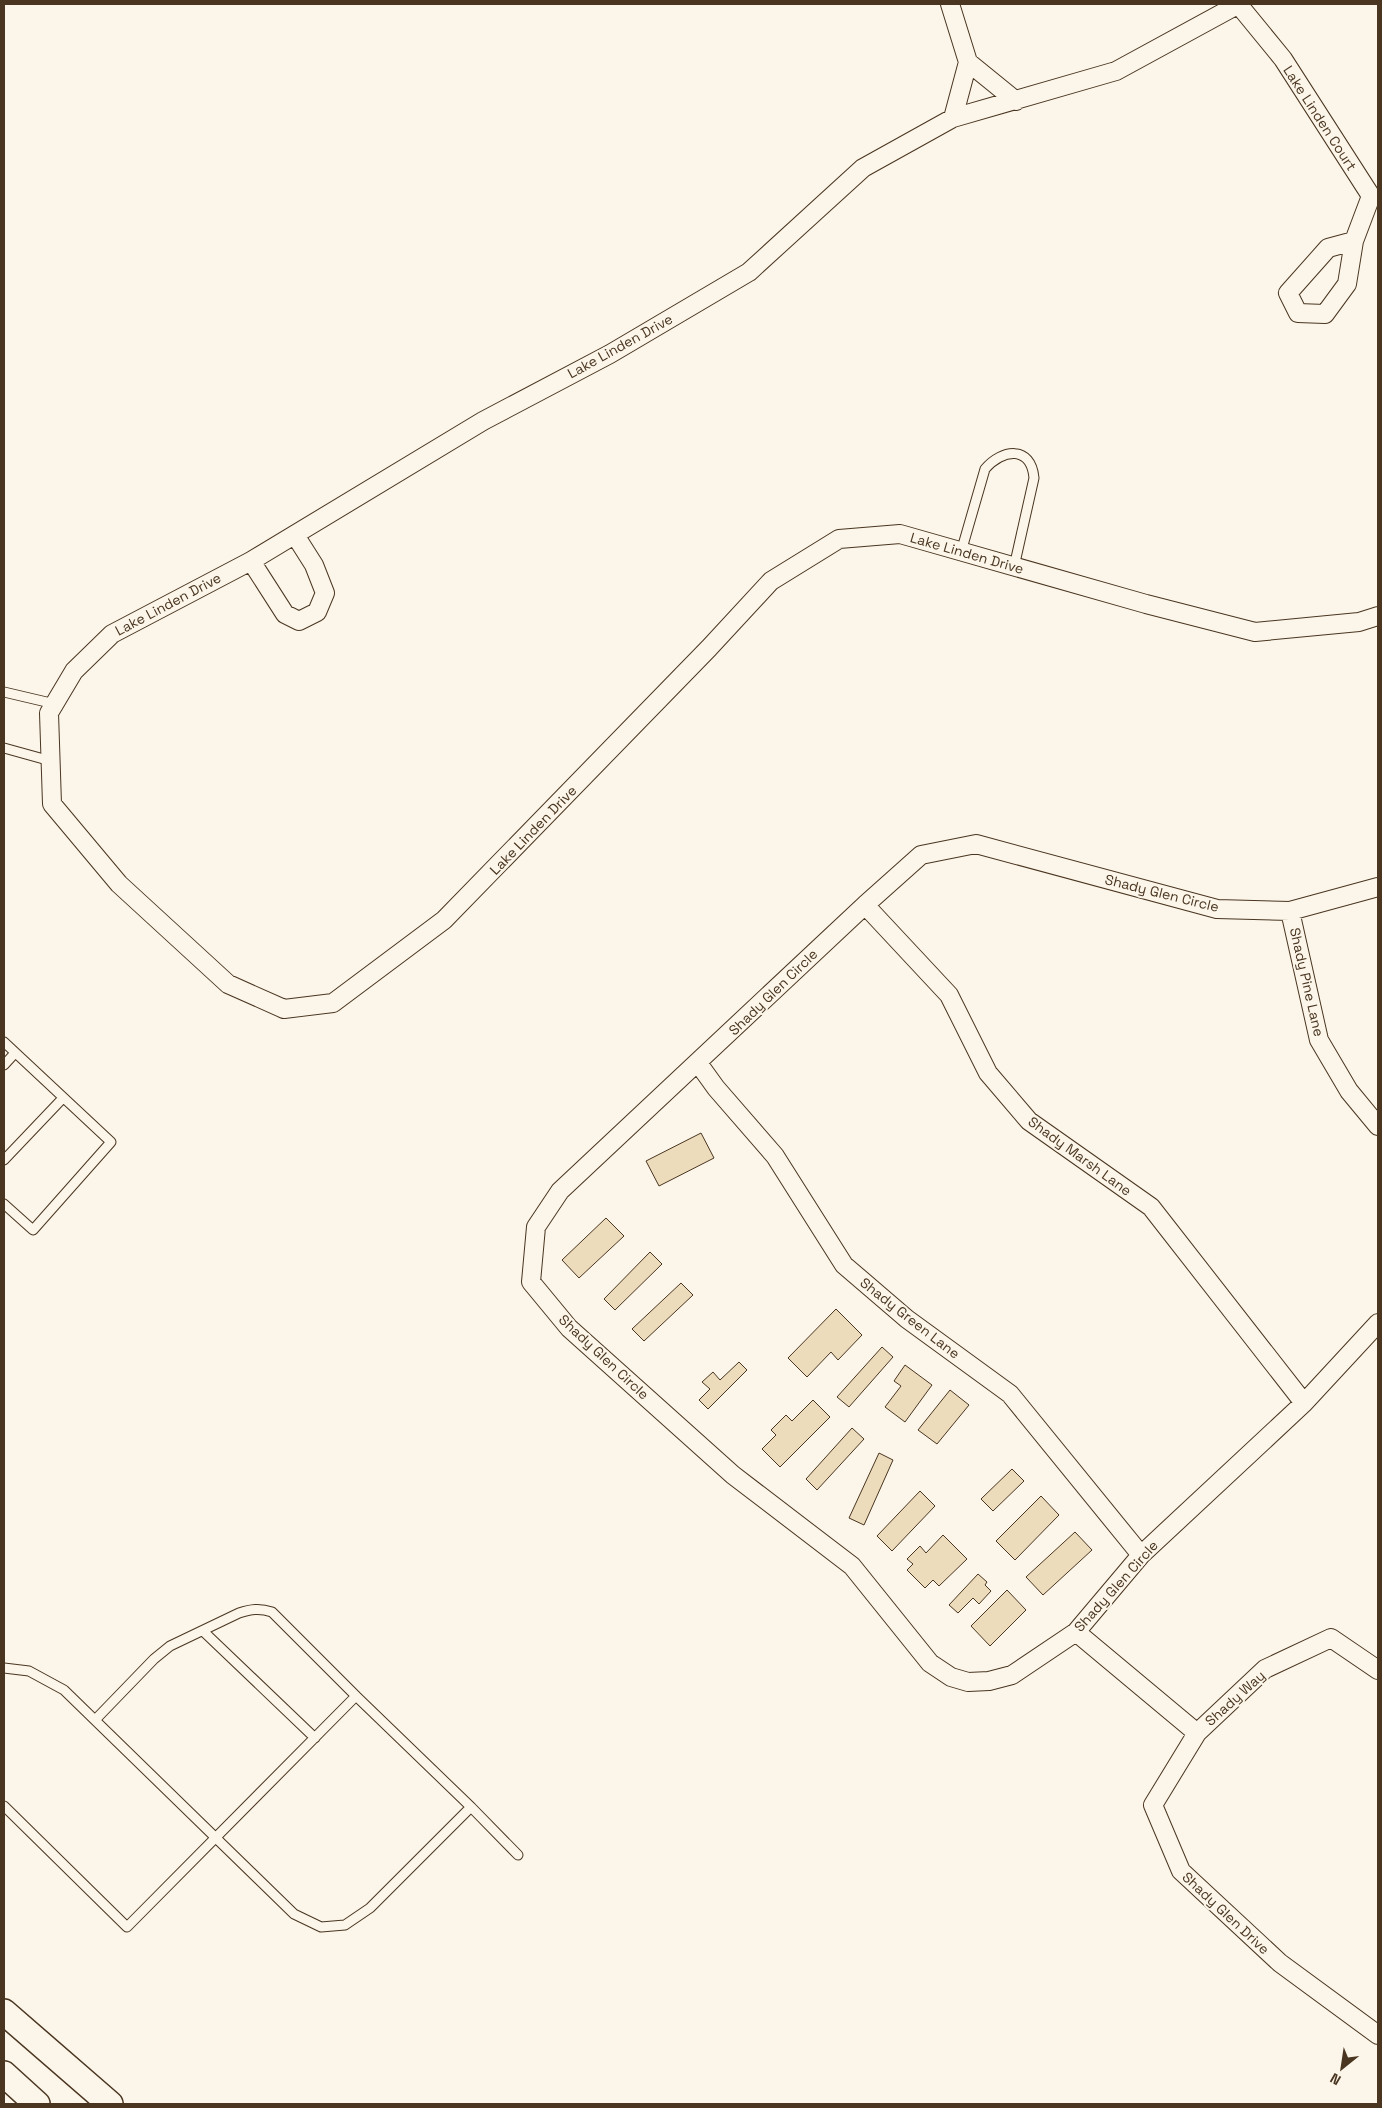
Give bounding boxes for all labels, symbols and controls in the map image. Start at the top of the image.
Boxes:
street label: Lake Linden Court [1279,62,1361,174]
street label: Lake Linden Drive [564,310,676,382]
street label: Lake Linden Drive [908,528,1026,578]
street label: Lake Linden Drive [112,568,224,640]
street label: Lake Linden Drive [486,782,580,878]
street label: Shady Glen Circle [1103,870,1221,916]
street label: Shady Pine Lane [1286,926,1328,1038]
street label: Shady Glen Circle [725,945,821,1039]
street label: Shady Marsh Lane [1025,1112,1135,1200]
street label: Shady Green Lane [856,1273,964,1363]
street label: Shady Glen Circle [555,1311,653,1403]
street label: Shady Glen Circle [1070,1537,1162,1635]
street label: Shady Way [1201,1666,1269,1730]
street label: Shady Glen Drive [1179,1868,1273,1958]
north arrow [1317,2043,1367,2093]
text: N [1327,2069,1344,2089]

